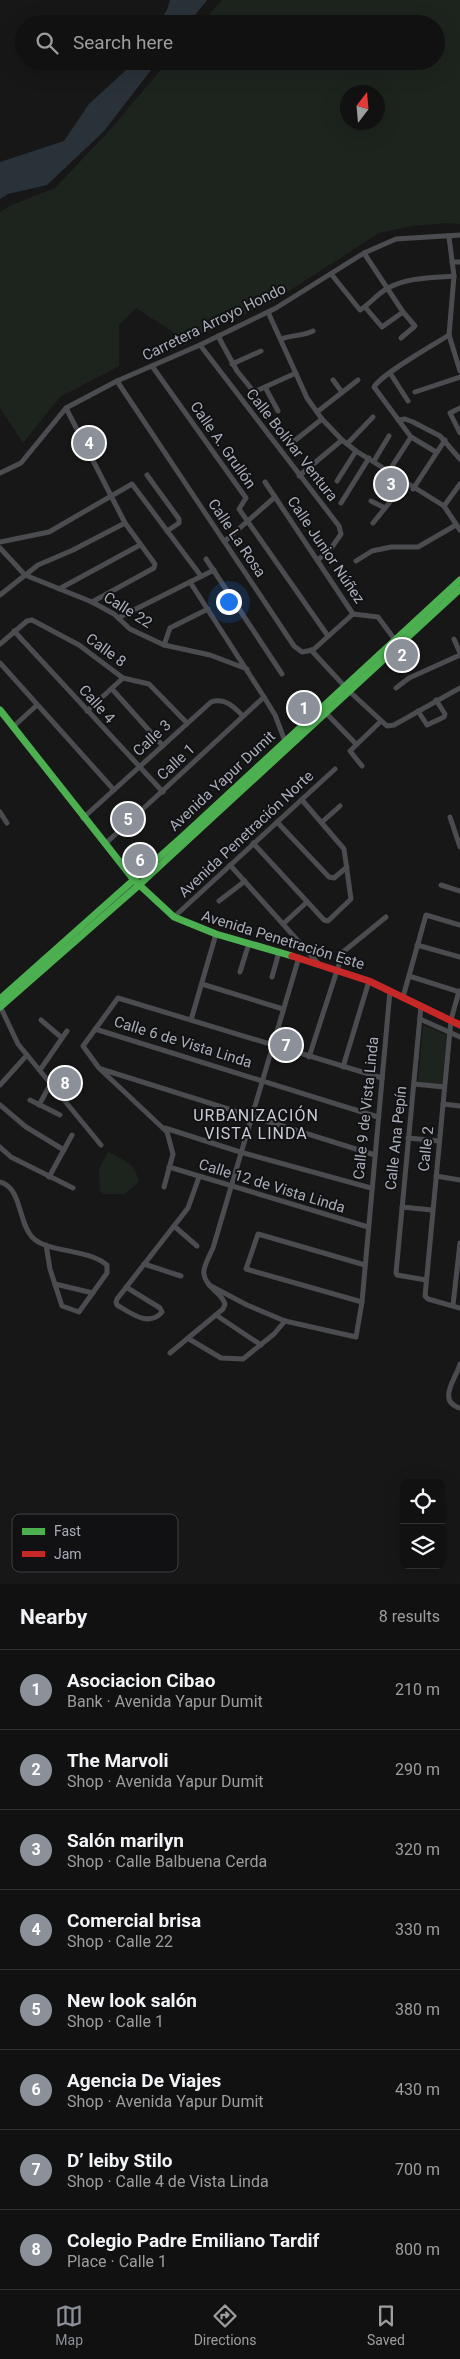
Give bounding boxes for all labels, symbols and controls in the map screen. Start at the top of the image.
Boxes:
search box [15,15,445,70]
icon: search [33,29,61,57]
text: Search here [73,31,173,54]
north arrow [340,85,385,130]
street label: Carretera Arroyo Hondo [139,279,289,365]
street label: Calle Bolívar Ventura [242,385,342,505]
street label: Calle A. Grullón [186,398,260,492]
pin: 4 [73,424,105,462]
pin: 3 [375,465,407,503]
street label: Calle Junior Núñez [283,493,369,607]
street label: Calle La Rosa [204,495,270,581]
street label: Calle 22 [100,588,156,632]
your location [216,589,242,615]
street label: Calle 8 [82,629,130,671]
pin: 2 [386,636,418,674]
street label: Calle 4 [75,681,119,727]
pin: 1 [288,689,320,727]
street label: Calle 3 [129,716,175,760]
street label: Avenida Yapur Dumit [165,727,279,835]
street label: Calle 1 [153,740,199,784]
street label: Avenida Penetración Norte [175,767,317,901]
pin: 5 [112,800,144,838]
pin: 6 [124,841,156,879]
street label: Avenida Penetración Este [199,907,367,973]
street label: Calle 6 de Vista Linda [112,1012,254,1072]
pin: 7 [270,1026,302,1064]
street label: Calle 9 de Vista Linda [350,1036,382,1180]
pin: 8 [49,1064,81,1102]
street label: Calle Ana Pepín [382,1085,410,1191]
district label: URBANIZACIÓN VISTA LINDA [193,1105,319,1143]
street label: Calle 2 [415,1126,437,1172]
street label: Calle 12 de Vista Linda [197,1155,347,1217]
map controls [400,1479,445,1569]
button: locate [400,1479,445,1524]
legend [12,1514,178,1572]
text: Fast [54,1523,81,1539]
button: layers [400,1524,445,1569]
text: Jam [54,1546,82,1562]
text: Nearby [20,1605,87,1629]
text: 8 results [379,1607,440,1626]
text: Asociacion Cibao [67,1669,215,1692]
text: 1 [31,1680,41,1699]
text: 210 m [395,1680,440,1699]
text: Bank · Avenida Yapur Dumit [67,1692,263,1711]
text: The Marvoli [67,1749,169,1772]
text: 2 [31,1760,41,1779]
text: 290 m [395,1760,440,1779]
text: Shop · Avenida Yapur Dumit [67,1772,264,1791]
text: Salón marilyn [67,1829,184,1852]
text: 3 [31,1840,41,1859]
text: 320 m [395,1840,440,1859]
text: Shop · Calle Balbuena Cerda [67,1852,267,1871]
text: Comercial brisa [67,1909,201,1932]
text: 4 [31,1920,41,1939]
text: 330 m [395,1920,440,1939]
text: Shop · Calle 22 [67,1932,173,1951]
text: New look salón [67,1989,197,2012]
text: 5 [31,2000,41,2019]
text: 380 m [395,2000,440,2019]
text: Shop · Calle 1 [67,2012,164,2031]
text: Agencia De Viajes [67,2069,221,2092]
text: 6 [31,2080,41,2099]
text: 430 m [395,2080,440,2099]
text: Shop · Avenida Yapur Dumit [67,2092,264,2111]
text: D’ leiby Stilo [67,2149,173,2172]
text: 7 [31,2160,41,2179]
text: 700 m [395,2160,440,2179]
text: Shop · Calle 4 de Vista Linda [67,2172,269,2191]
text: Colegio Padre Emiliano Tardif [67,2229,319,2252]
text: 8 [31,2240,41,2259]
text: 800 m [395,2240,440,2259]
text: Place · Calle 1 [67,2252,167,2271]
tab: Map [55,2302,83,2348]
tab: Directions [194,2302,257,2348]
tab: Saved [367,2302,405,2348]

